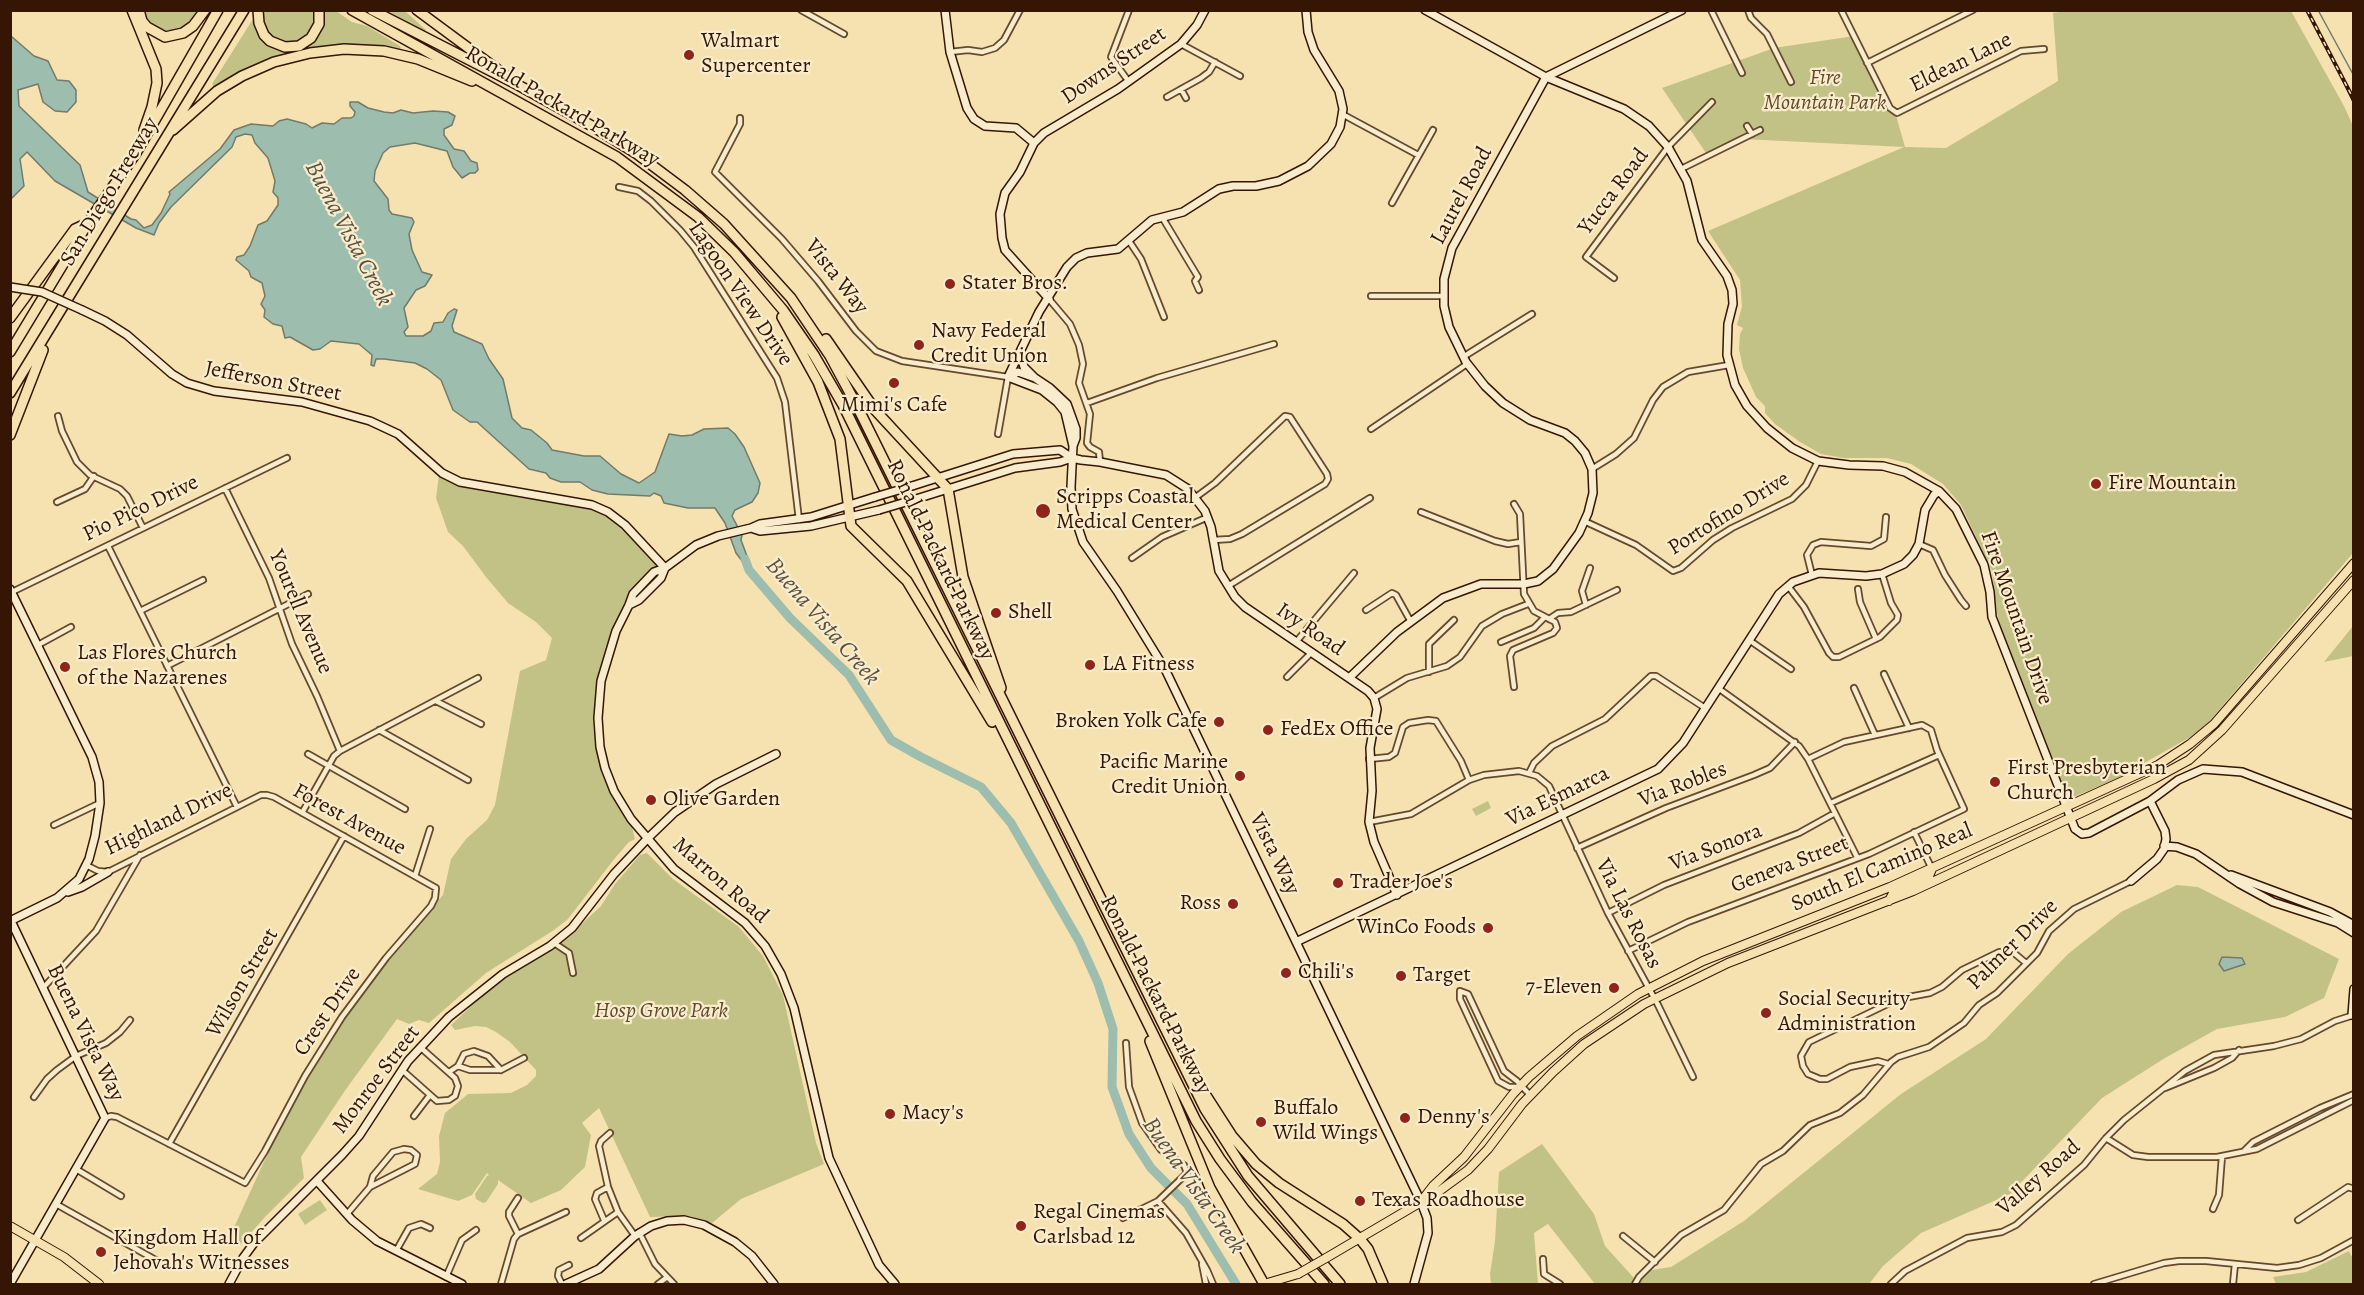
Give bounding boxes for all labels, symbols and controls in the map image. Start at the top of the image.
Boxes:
street label: Downs Street [1056,21,1172,111]
street label: Eldean Lane [1906,27,2016,99]
place label: Walmart Supercenter [701,29,811,80]
street label: Ronald Packard Parkway [460,41,664,173]
marker: Walmart Supercenter [682,48,696,62]
park label: Fire Mountain Park [1764,66,1886,118]
street label: San Diego Freeway [55,113,165,271]
street label: Laurel Road [1425,143,1499,249]
street label: Yucca Road [1573,143,1655,241]
water label: Buena Vista Creek [298,157,398,311]
street label: Lagoon View Drive [682,217,798,371]
street label: Vista Way [799,234,873,320]
place label: Stater Bros. [962,271,1068,297]
marker: Stater Bros. [943,277,957,291]
place label: Navy Federal Credit Union [931,319,1048,370]
marker: Navy Federal Credit Union [912,338,926,352]
street label: Jefferson Street [203,356,343,408]
marker: Mimi's Cafe [887,376,901,390]
place label: Mimi's Cafe [841,393,947,419]
street label: Ronald Packard Parkway [880,455,1000,665]
street label: Portofino Drive [1663,466,1795,562]
street label: Pio Pico Drive [79,470,203,548]
place label: Fire Mountain [2108,471,2236,497]
marker: Fire Mountain [2089,477,2103,491]
place label: Scripps Coastal Medical Center [1056,485,1194,536]
marker: Scripps Coastal Medical Center [1034,502,1052,520]
street label: Fire Mountain Drive [1974,528,2058,708]
street label: Yourell Avenue [262,546,338,678]
water label: Buena Vista Creek [759,552,885,692]
street label: Ivy Road [1271,598,1349,662]
place label: Shell [1008,600,1052,626]
marker: Shell [989,606,1003,620]
place label: Las Flores Church of the Nazarenes [77,641,237,692]
place label: LA Fitness [1102,652,1195,678]
marker: LA Fitness [1083,658,1097,672]
marker: Las Flores Church of the Nazarenes [58,660,72,674]
place label: Broken Yolk Cafe [1055,709,1207,735]
marker: Broken Yolk Cafe [1212,715,1226,729]
place label: FedEx Office [1280,717,1393,743]
marker: FedEx Office [1261,723,1275,737]
place label: Pacific Marine Credit Union [1099,750,1228,802]
street label: Via Robles [1635,756,1731,814]
place label: First Presbyterian Church [2007,756,2166,807]
street label: Via Esmarca [1502,761,1614,833]
marker: Pacific Marine Credit Union [1233,769,1247,783]
marker: First Presbyterian Church [1988,775,2002,789]
street label: Highland Drive [101,778,237,862]
street label: Forest Avenue [288,778,410,862]
place label: Olive Garden [663,787,780,813]
marker: Olive Garden [644,793,658,807]
street label: Vista Way [1243,809,1305,899]
street label: Via Sonora [1666,818,1766,878]
street label: South El Camino Real [1787,818,1977,918]
street label: Geneva Street [1727,830,1853,900]
street label: Marron Road [667,832,773,930]
street label: Via Las Rosas [1589,855,1667,973]
place label: Trader Joe's [1350,870,1453,896]
marker: Trader Joe's [1331,876,1345,890]
street label: Ronald Packard Parkway [1093,891,1217,1099]
place label: Ross [1180,891,1221,917]
street label: Palmer Drive [1962,894,2064,996]
marker: Ross [1226,897,1240,911]
place label: WinCo Foods [1357,915,1476,941]
marker: WinCo Foods [1481,921,1495,935]
street label: Wilson Street [201,924,285,1042]
street label: Buena Vista Way [40,960,130,1106]
place label: Chili's [1298,960,1354,986]
street label: Crest Drive [289,963,367,1061]
place label: Target [1413,963,1471,989]
marker: Chili's [1279,966,1293,980]
marker: Target [1394,969,1408,983]
place label: 7-Eleven [1525,975,1602,1001]
marker: 7-Eleven [1607,981,1621,995]
place label: Social Security Administration [1778,987,1916,1038]
park label: Hosp Grove Park [594,999,728,1025]
marker: Social Security Administration [1759,1006,1773,1020]
street label: Monroe Street [328,1021,426,1139]
place label: Buffalo Wild Wings [1273,1096,1378,1148]
place label: Macy's [902,1101,964,1127]
place label: Denny's [1417,1105,1490,1131]
marker: Macy's [883,1107,897,1121]
marker: Denny's [1398,1111,1412,1125]
water label: Buena Vista Creek [1135,1112,1251,1260]
marker: Buffalo Wild Wings [1254,1115,1268,1129]
street label: Valley Road [1992,1134,2086,1222]
place label: Texas Roadhouse [1372,1188,1525,1214]
marker: Texas Roadhouse [1353,1194,1367,1208]
place label: Regal Cinemas Carlsbad 12 [1033,1200,1165,1252]
marker: Regal Cinemas Carlsbad 12 [1014,1219,1028,1233]
place label: Kingdom Hall of Jehovah's Witnesses [113,1226,290,1278]
marker: Kingdom Hall of Jehovah's Witnesses [94,1245,108,1259]

